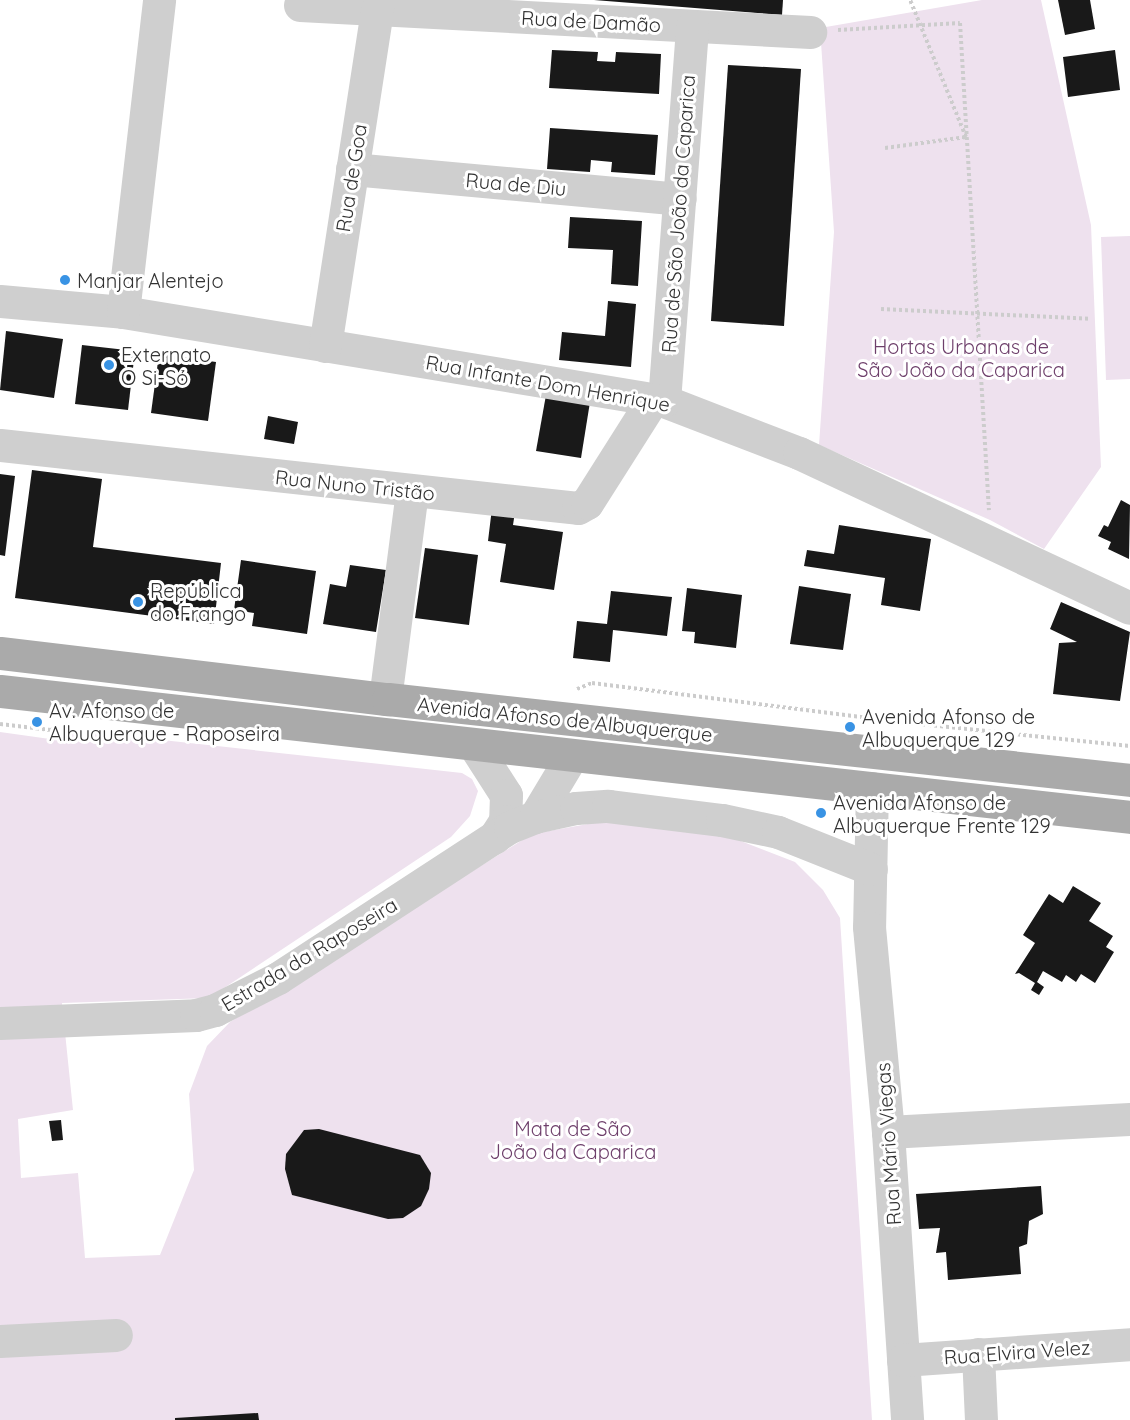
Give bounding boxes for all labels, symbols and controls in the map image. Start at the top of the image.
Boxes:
street label: Rua de Damão [520,5,662,37]
street label: Rua de São João da Caparica [656,74,700,354]
street label: Rua de Goa [331,122,371,234]
street label: Rua de Diu [465,168,567,200]
place label: Manjar Alentejo [77,268,224,292]
marker: Manjar Alentejo [58,273,72,287]
park label: Hortas Urbanas de São João da Caparica [857,335,1065,382]
place label: Externato O Si-Só [121,342,211,389]
street label: Rua Infante Dom Henrique [424,350,672,416]
marker: Externato O Si-Só [102,358,116,372]
street label: Rua Nuno Tristão [274,465,436,505]
place label: República do Frango [150,578,246,625]
marker: República do Frango [131,595,145,609]
street label: Avenida Afonso de Albuquerque [416,692,714,746]
place label: Av. Afonso de Albuquerque - Raposeira [49,698,280,745]
place label: Avenida Afonso de Albuquerque 129 [862,704,1035,751]
marker: Av. Afonso de Albuquerque - Raposeira [30,715,44,729]
marker: Avenida Afonso de Albuquerque 129 [843,720,857,734]
place label: Avenida Afonso de Albuquerque Frente 129 [833,790,1051,837]
marker: Avenida Afonso de Albuquerque Frente 129 [814,806,828,820]
street label: Estrada da Raposeira [217,892,401,1016]
street label: Rua Mário Viegas [870,1062,906,1226]
park label: Mata de São João da Caparica [490,1116,656,1163]
street label: Rua Elvira Velez [943,1335,1091,1369]

